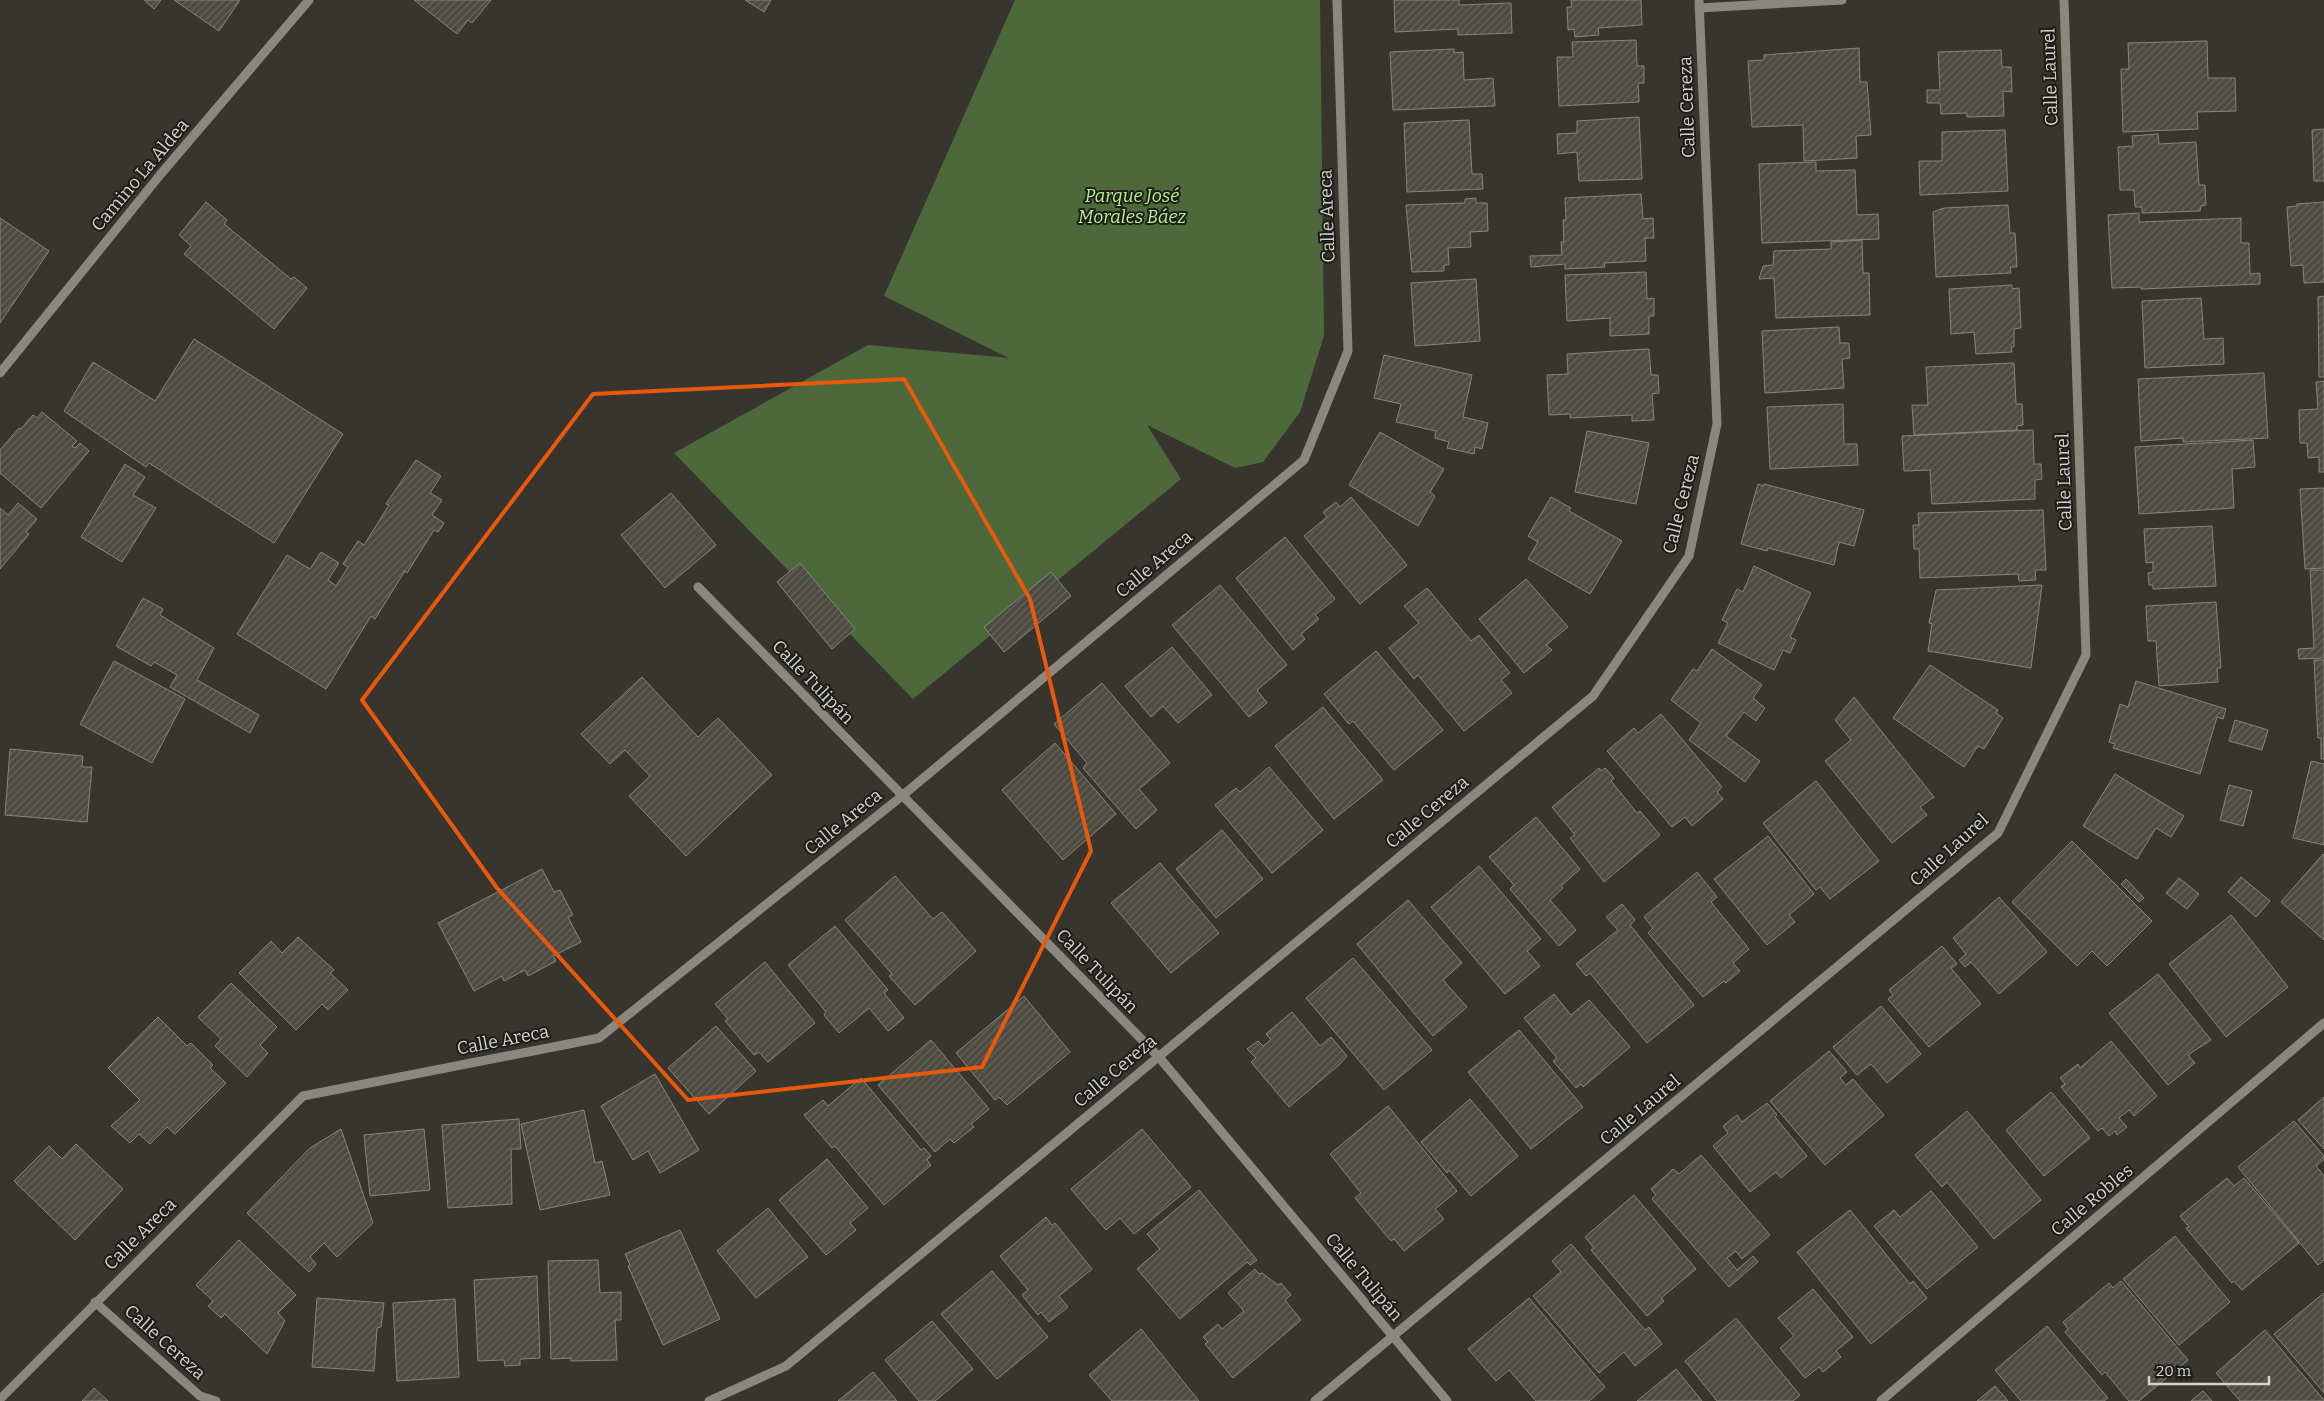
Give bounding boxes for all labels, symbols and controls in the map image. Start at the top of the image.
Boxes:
street label: Calle Laurel [2037,28,2063,126]
street label: Calle Cereza [1674,56,1700,158]
street label: Camino La Aldea [87,114,194,236]
street label: Calle Areca [1314,169,1340,263]
park label: Parque José Morales Báez [1078,185,1187,228]
street label: Calle Laurel [2051,433,2077,531]
street label: Calle Cereza [1658,452,1704,556]
street label: Calle Areca [1111,525,1197,602]
street label: Calle Tulipán [767,635,859,729]
street label: Calle Cereza [1381,771,1473,853]
street label: Calle Areca [800,784,886,860]
street label: Calle Laurel [1905,809,1993,891]
street label: Calle Tulipán [1051,924,1143,1018]
street label: Calle Areca [455,1020,551,1060]
street label: Calle Cereza [1069,1030,1161,1112]
street label: Calle Laurel [1595,1070,1685,1150]
street label: Calle Robles [2046,1159,2138,1241]
street label: Calle Areca [99,1193,181,1275]
street label: Calle Tulipán [1321,1228,1408,1326]
street label: Calle Cereza [120,1300,210,1384]
scale bar [2149,1354,2269,1386]
text: 20 m [2156,1362,2192,1380]

